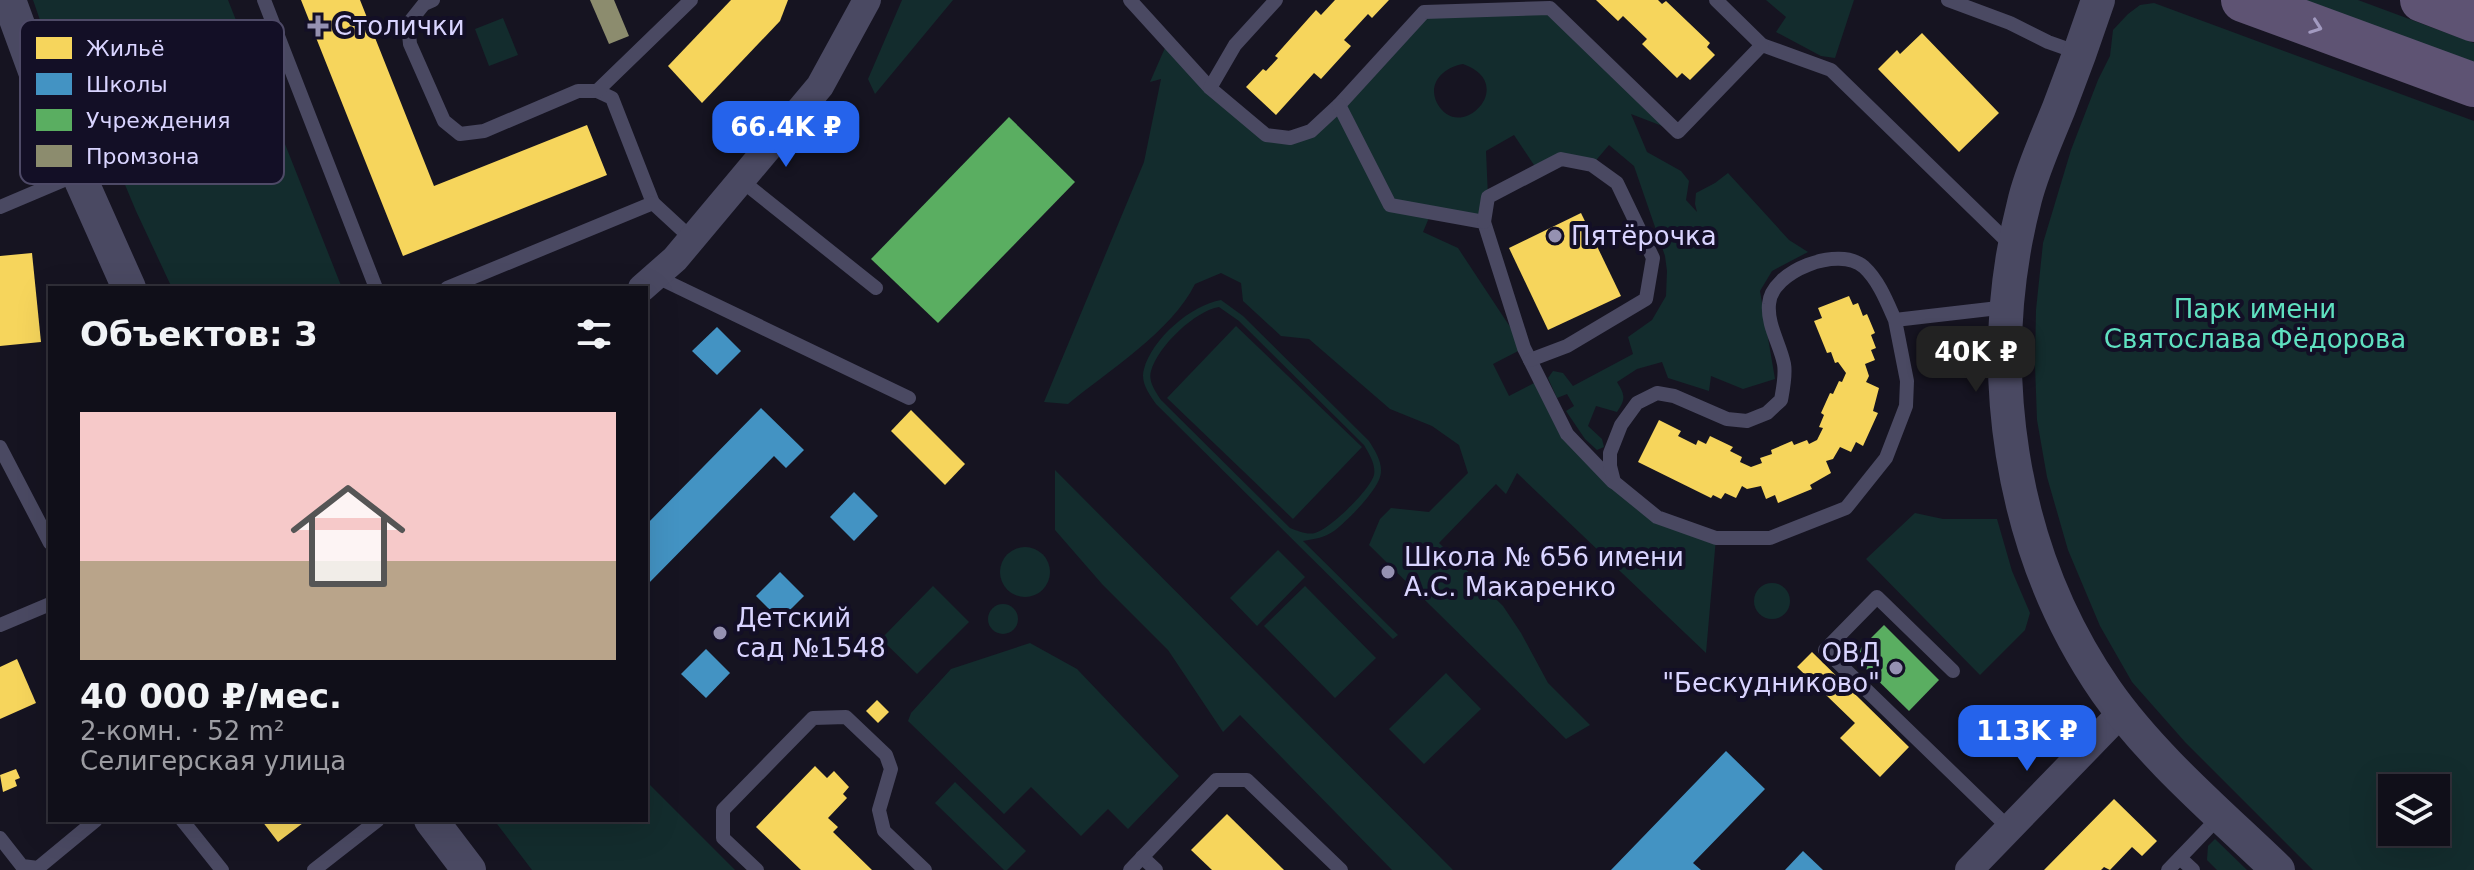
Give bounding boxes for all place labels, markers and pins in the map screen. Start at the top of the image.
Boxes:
place label: Столички [334,11,465,41]
marker: Столички [309,17,327,35]
pin: 66.4K ₽ [712,101,860,169]
place label: Пятёрочка [1571,221,1717,251]
marker: Пятёрочка [1546,227,1564,245]
pin: 40K ₽ [1920,326,2032,394]
place label: Школа № 656 имени А.С. Макаренко [1404,542,1684,602]
marker: Школа № 656 имени А.С. Макаренко [1379,563,1397,581]
place label: Детский сад №1548 [736,603,886,663]
marker: Детский сад №1548 [711,624,729,642]
place label: ОВД "Бескудниково" [1662,638,1880,698]
marker: ОВД "Бескудниково" [1887,659,1905,677]
pin: 113K ₽ [1962,705,2092,773]

